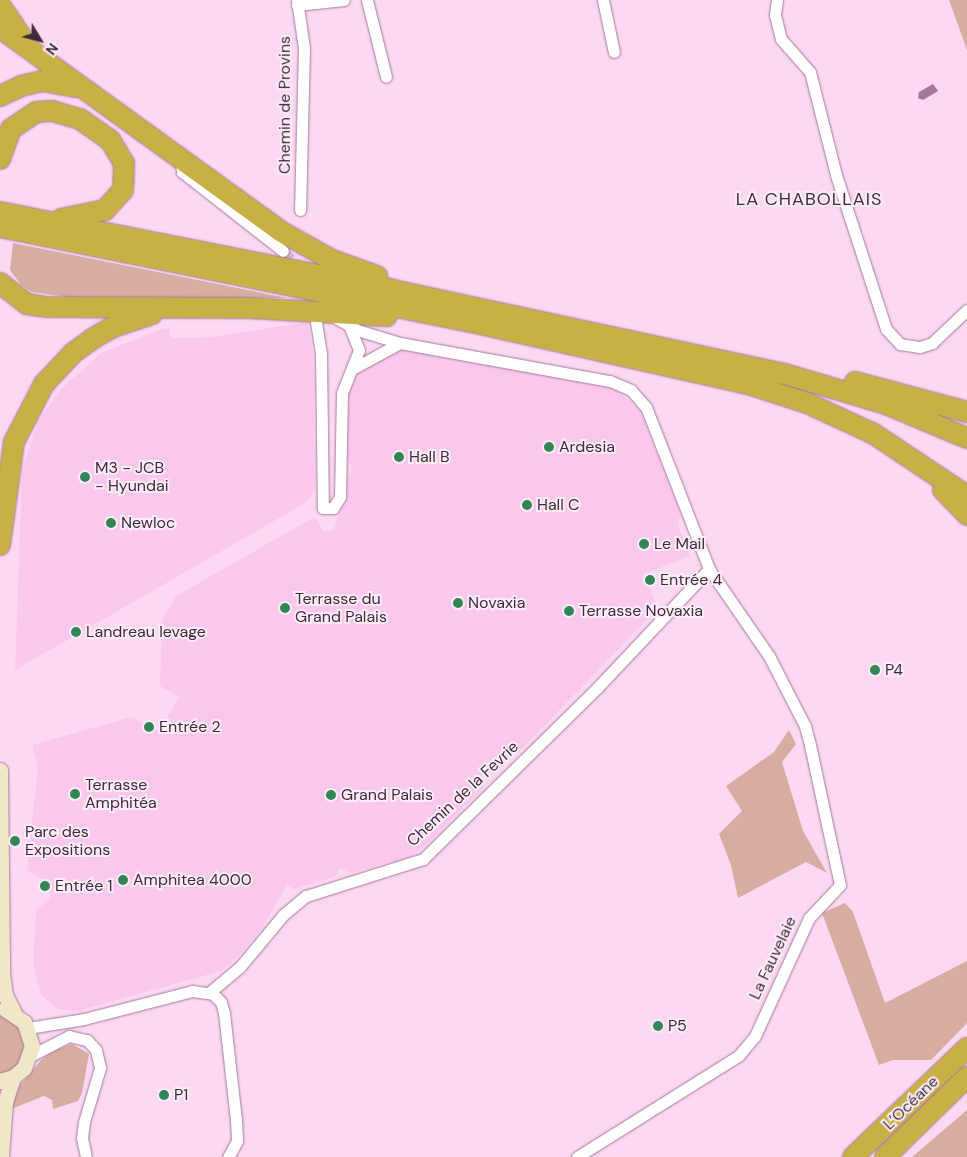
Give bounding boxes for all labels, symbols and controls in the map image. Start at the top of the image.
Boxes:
north arrow [15,15,65,65]
street label: Chemin de Provins [275,36,295,174]
text: N [42,40,62,59]
district label: LA CHABOLLAIS [734,188,884,210]
place label: Ardesia [559,437,615,457]
marker: Ardesia [543,441,555,453]
place label: Hall B [409,447,450,467]
marker: Hall B [393,451,405,463]
place label: M3 - JCB - Hyundai [95,458,169,496]
marker: M3 - JCB - Hyundai [79,471,91,483]
place label: Hall C [537,495,579,515]
marker: Hall C [521,499,533,511]
place label: Newloc [121,513,175,533]
marker: Newloc [105,517,117,529]
place label: Le Mail [654,534,705,554]
marker: Le Mail [638,538,650,550]
place label: Entrée 4 [660,570,722,590]
marker: Entrée 4 [644,574,656,586]
place label: Terrasse du Grand Palais [295,589,387,627]
place label: Novaxia [468,593,525,613]
marker: Novaxia [452,597,464,609]
place label: Terrasse Novaxia [579,601,703,621]
marker: Terrasse du Grand Palais [279,602,291,614]
marker: Terrasse Novaxia [563,605,575,617]
place label: Landreau levage [86,622,206,642]
marker: Landreau levage [70,626,82,638]
place label: P4 [885,660,903,680]
marker: P4 [869,664,881,676]
place label: Entrée 2 [159,717,221,737]
marker: Entrée 2 [143,721,155,733]
street label: Chemin de la Fevrie [403,737,523,851]
place label: Terrasse Amphitéa [85,775,157,813]
place label: Grand Palais [341,785,433,805]
marker: Terrasse Amphitéa [69,788,81,800]
marker: Grand Palais [325,789,337,801]
place label: Parc des Expositions [25,822,110,860]
marker: Parc des Expositions [9,835,21,847]
place label: Amphitea 4000 [133,870,252,890]
marker: Amphitea 4000 [117,874,129,886]
place label: Entrée 1 [55,876,113,896]
marker: Entrée 1 [39,880,51,892]
street label: La Fauvelaie [745,913,801,1003]
place label: P5 [668,1016,687,1036]
marker: P5 [652,1020,664,1032]
street label: L’Océane [879,1072,943,1134]
place label: P1 [174,1085,188,1105]
marker: P1 [158,1089,170,1101]

